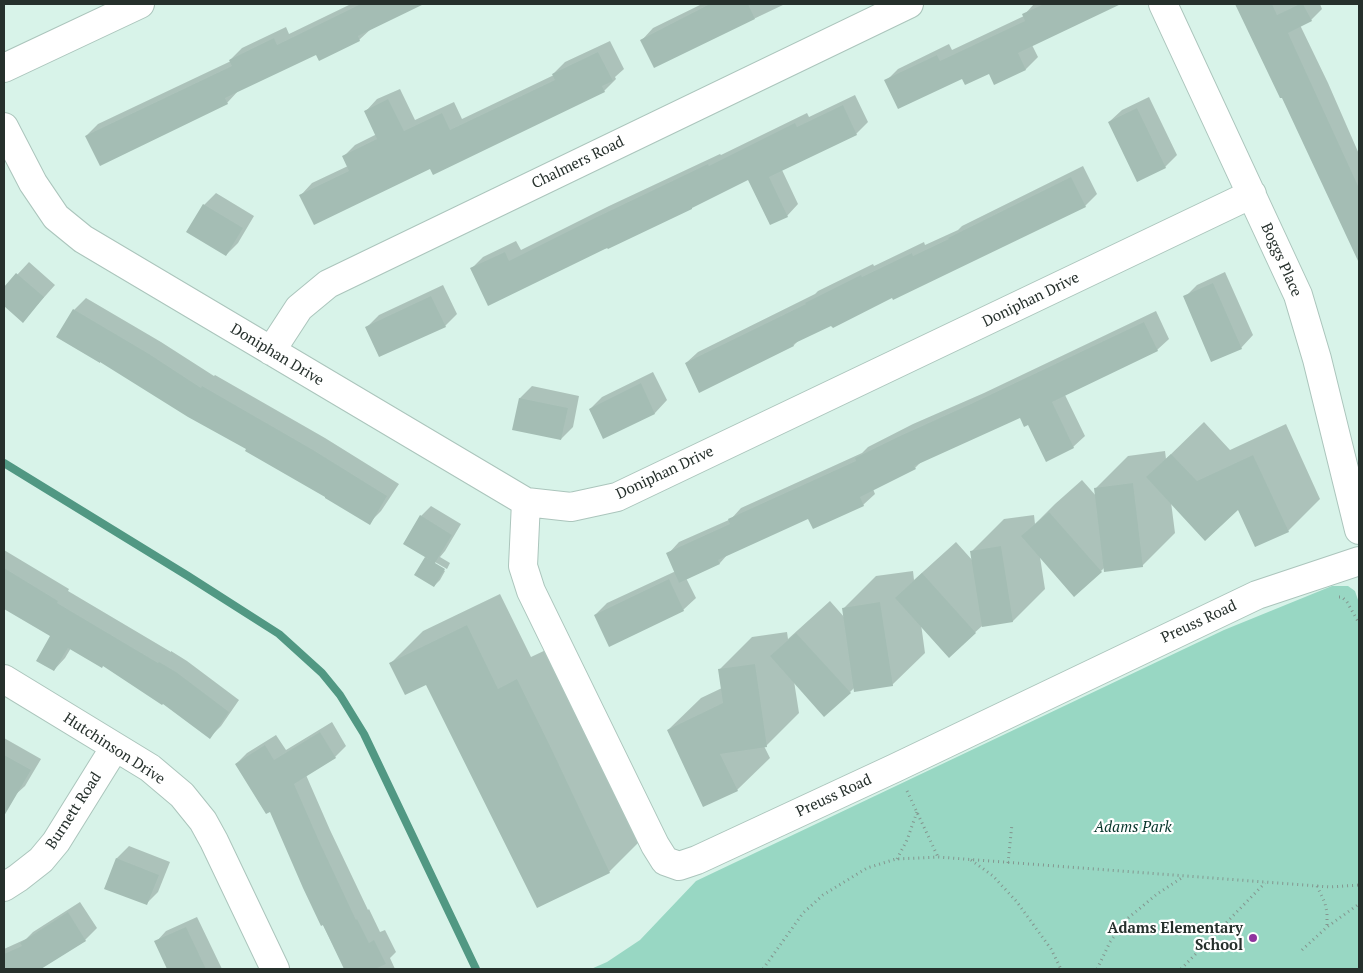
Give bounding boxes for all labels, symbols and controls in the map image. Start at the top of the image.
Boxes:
street label: Chalmers Road [529,133,627,193]
street label: Boggs Place [1257,220,1305,300]
street label: Doniphan Drive [980,269,1082,331]
street label: Doniphan Drive [227,320,327,390]
street label: Doniphan Drive [613,443,717,503]
street label: Preuss Road [1159,597,1239,647]
street label: Hutchinson Drive [60,709,168,789]
street label: Burnett Road [42,769,106,853]
street label: Preuss Road [794,771,874,821]
park label: Adams Park [1094,819,1172,837]
place label: Adams Elementary School [1108,920,1243,955]
marker: Adams Elementary School [1247,932,1259,944]

